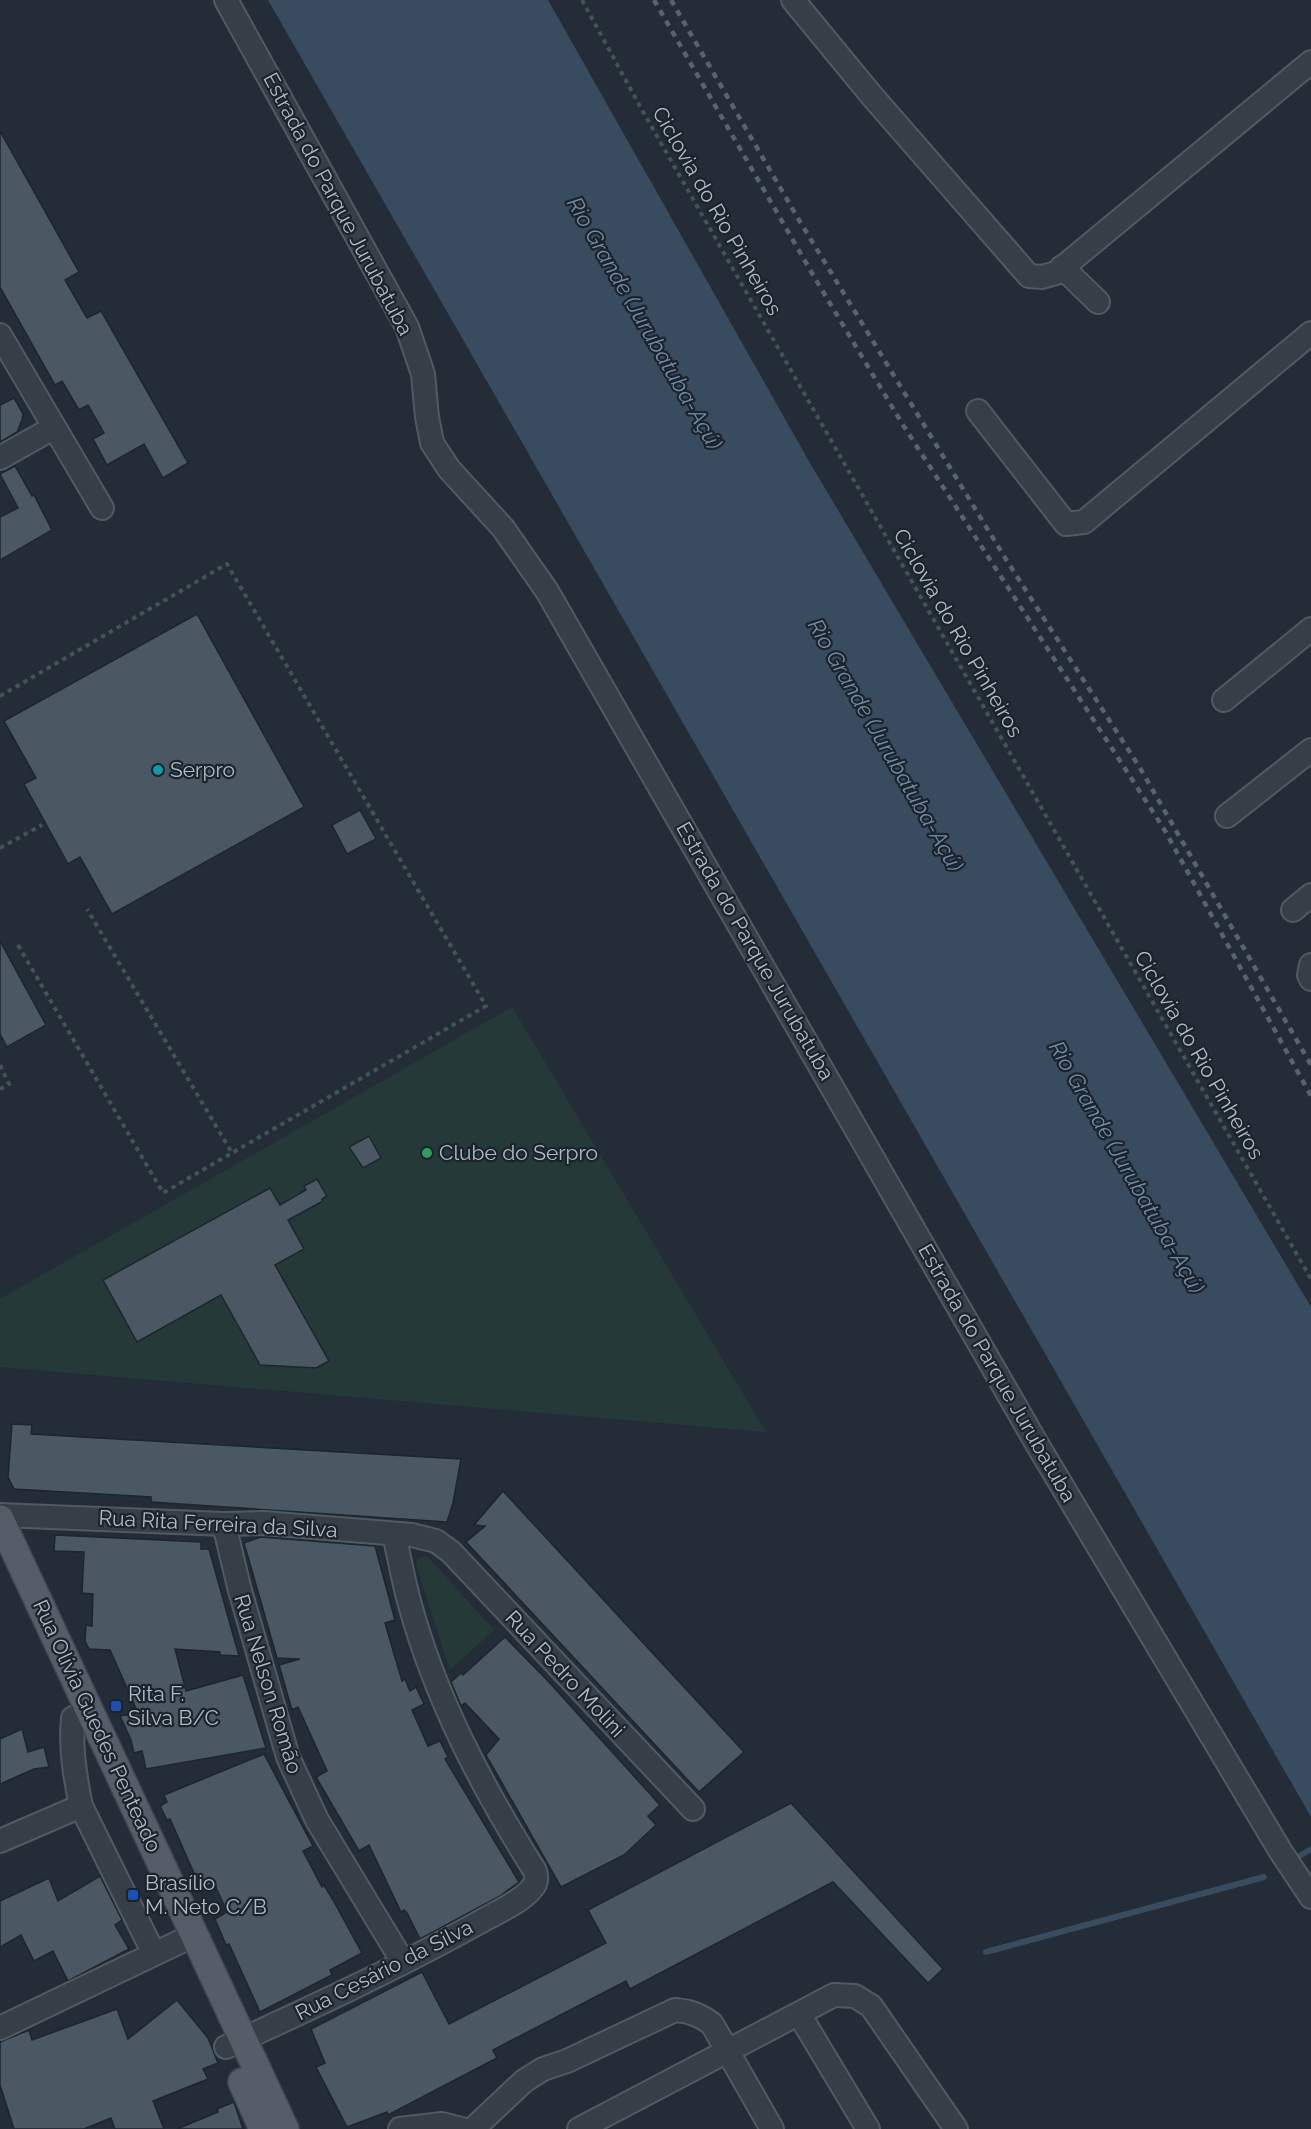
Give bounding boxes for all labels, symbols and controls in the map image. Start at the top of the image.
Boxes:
street label: Estrada do Parque Jurubatuba [258,68,418,339]
street label: Ciclovia do Rio Pinheiros [647,102,787,319]
water label: Rio Grande (Jurubatuba-Açú) [562,192,728,454]
street label: Ciclovia do Rio Pinheiros [888,524,1028,741]
water label: Rio Grande (Jurubatuba-Açú) [803,614,969,876]
place label: Serpro [170,757,235,782]
marker: Serpro [151,763,165,777]
street label: Estrada do Parque Jurubatuba [671,817,840,1084]
street label: Ciclovia do Rio Pinheiros [1129,946,1269,1163]
water label: Rio Grande (Jurubatuba-Açú) [1044,1036,1210,1298]
place label: Clube do Serpro [439,1140,598,1165]
marker: Clube do Serpro [420,1146,434,1160]
street label: Estrada do Parque Jurubatuba [913,1239,1082,1506]
street label: Rua Rita Ferreira da Silva [98,1505,338,1542]
street label: Rua Nelson Romão [229,1591,308,1777]
street label: Rua Olívia Guedes Penteado [28,1596,167,1856]
street label: Rua Pedro Molini [500,1605,630,1742]
place label: Rita F. Silva B/C [128,1681,219,1730]
marker: Rita F. Silva B/C [109,1699,123,1713]
place label: Brasílio M. Neto C/B [145,1870,267,1919]
marker: Brasílio M. Neto C/B [126,1888,140,1902]
street label: Rua Cesário da Silva [291,1914,477,2025]

